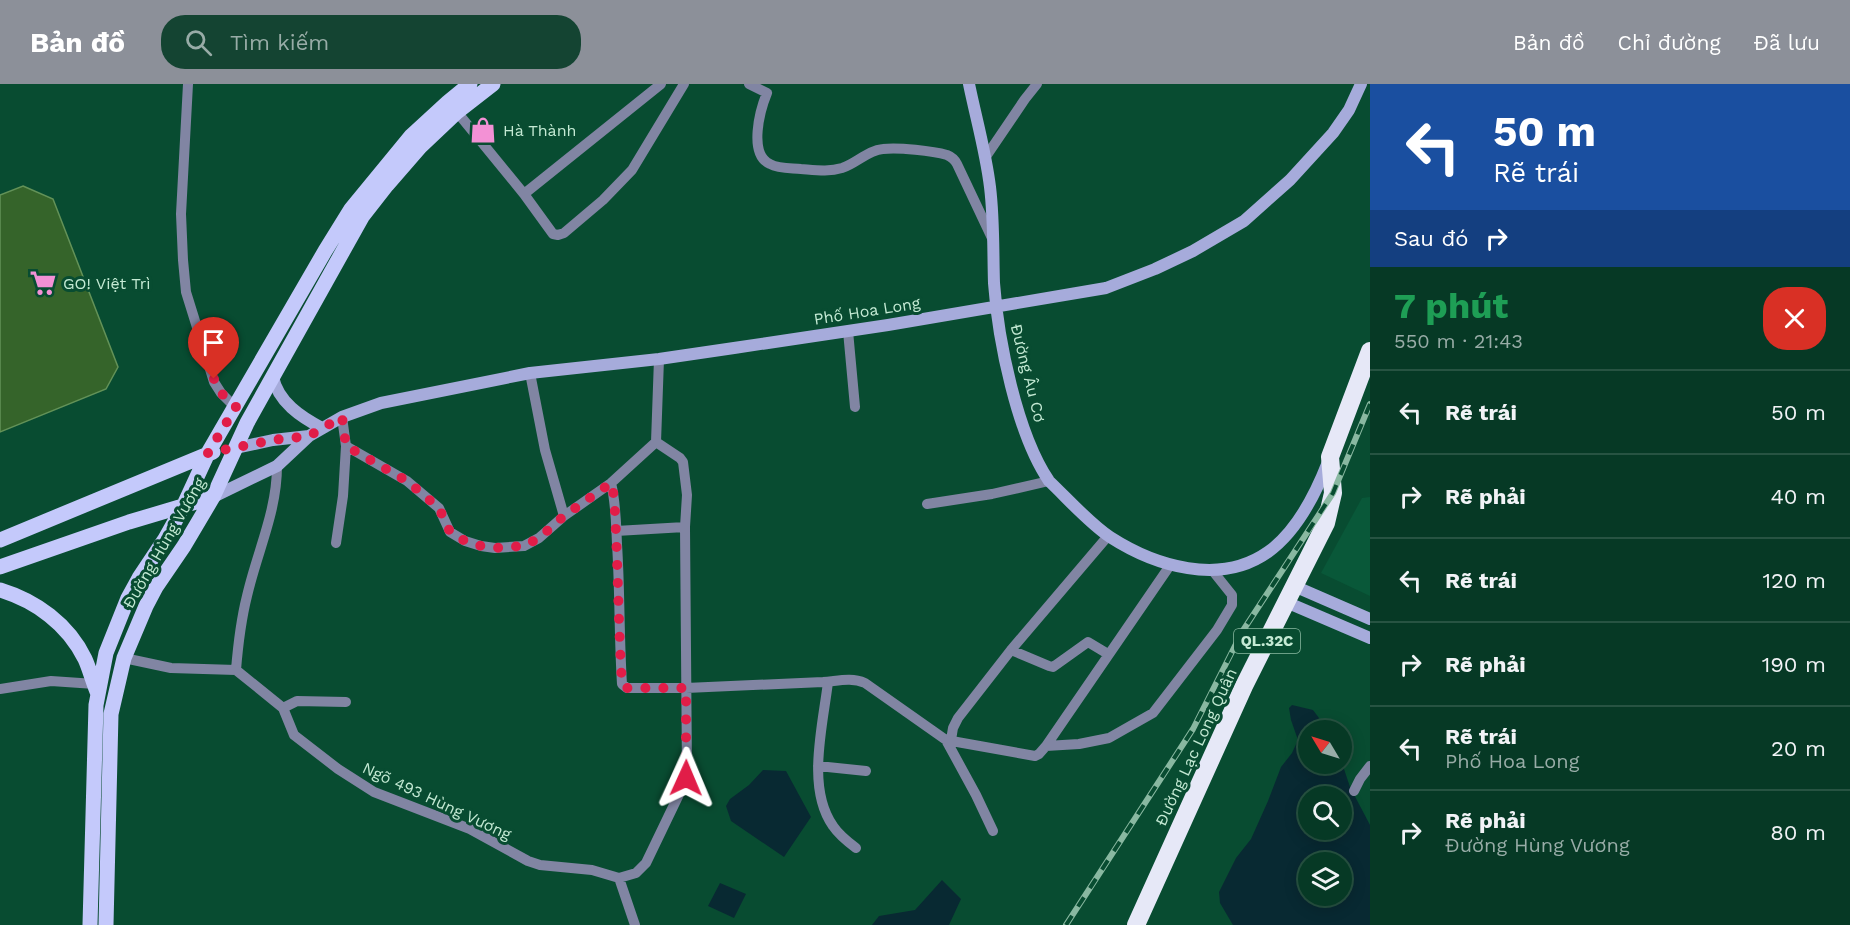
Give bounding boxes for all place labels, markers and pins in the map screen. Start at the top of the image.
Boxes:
shop icon: Hà Thành [468,115,498,145]
place label: Hà Thành [503,121,576,140]
supermarket icon: GO! Việt Trì [28,268,58,298]
place label: GO! Việt Trì [63,274,151,293]
pin [188,317,239,379]

